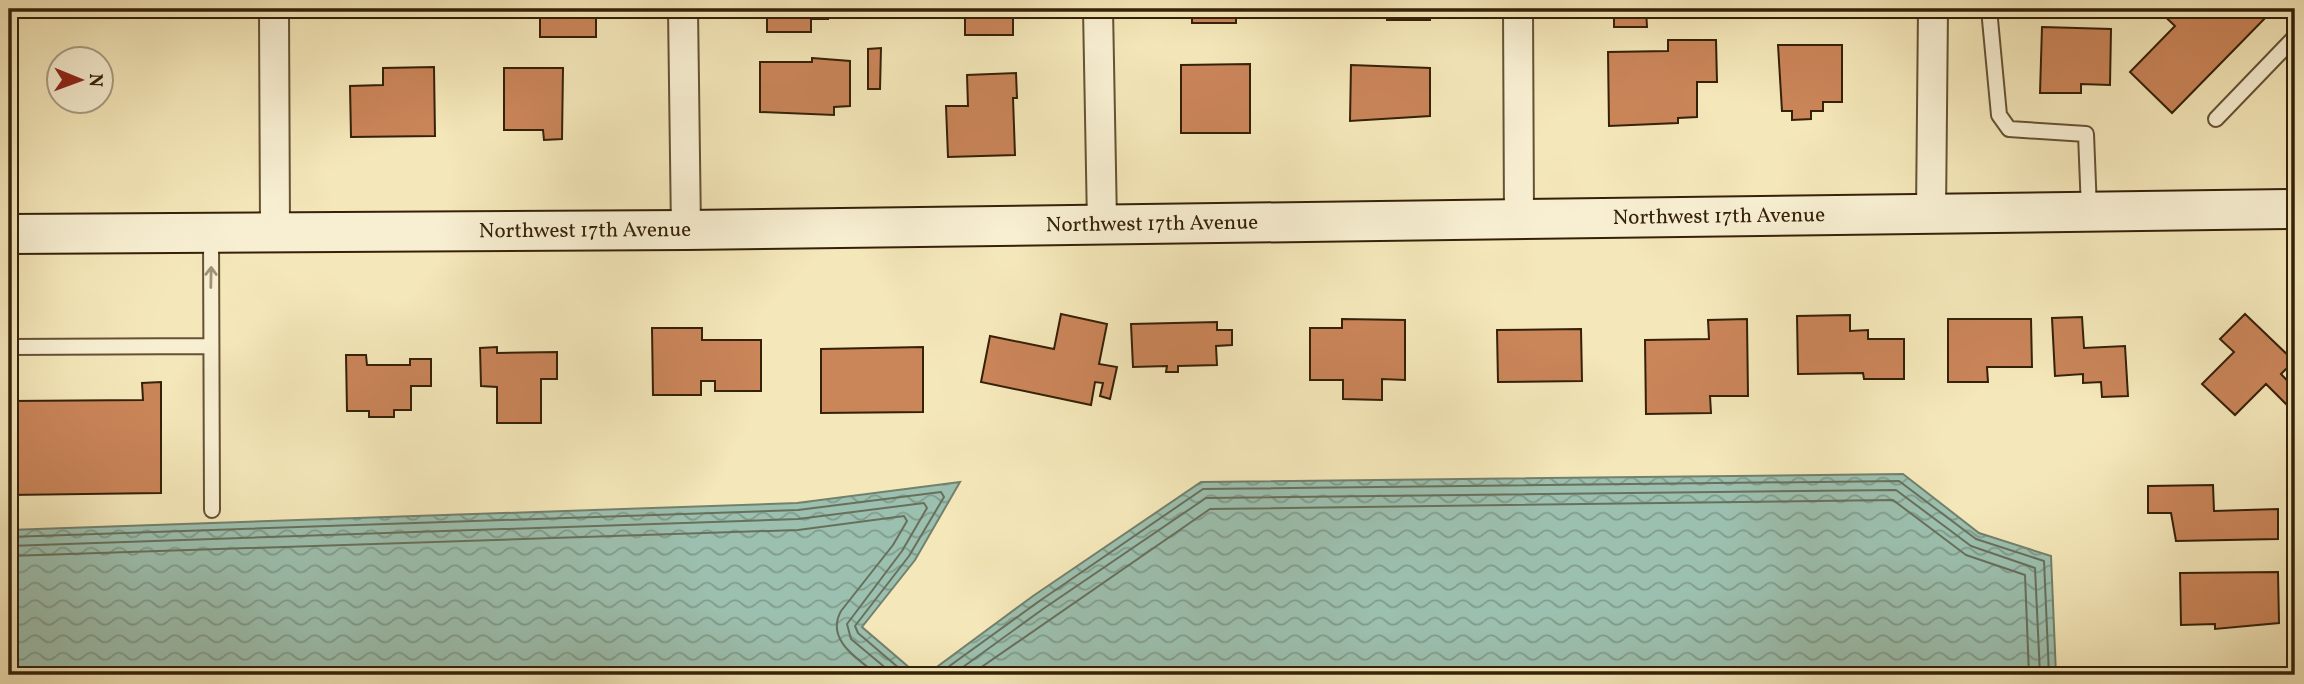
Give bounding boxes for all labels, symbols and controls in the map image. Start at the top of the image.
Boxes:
north arrow [46,46,116,116]
text: N [82,73,108,88]
street label: Northwest 17th Avenue [1612,201,1825,232]
street label: Northwest 17th Avenue [1046,208,1258,240]
street label: Northwest 17th Avenue [479,215,691,246]
one-way arrow [204,266,217,289]

